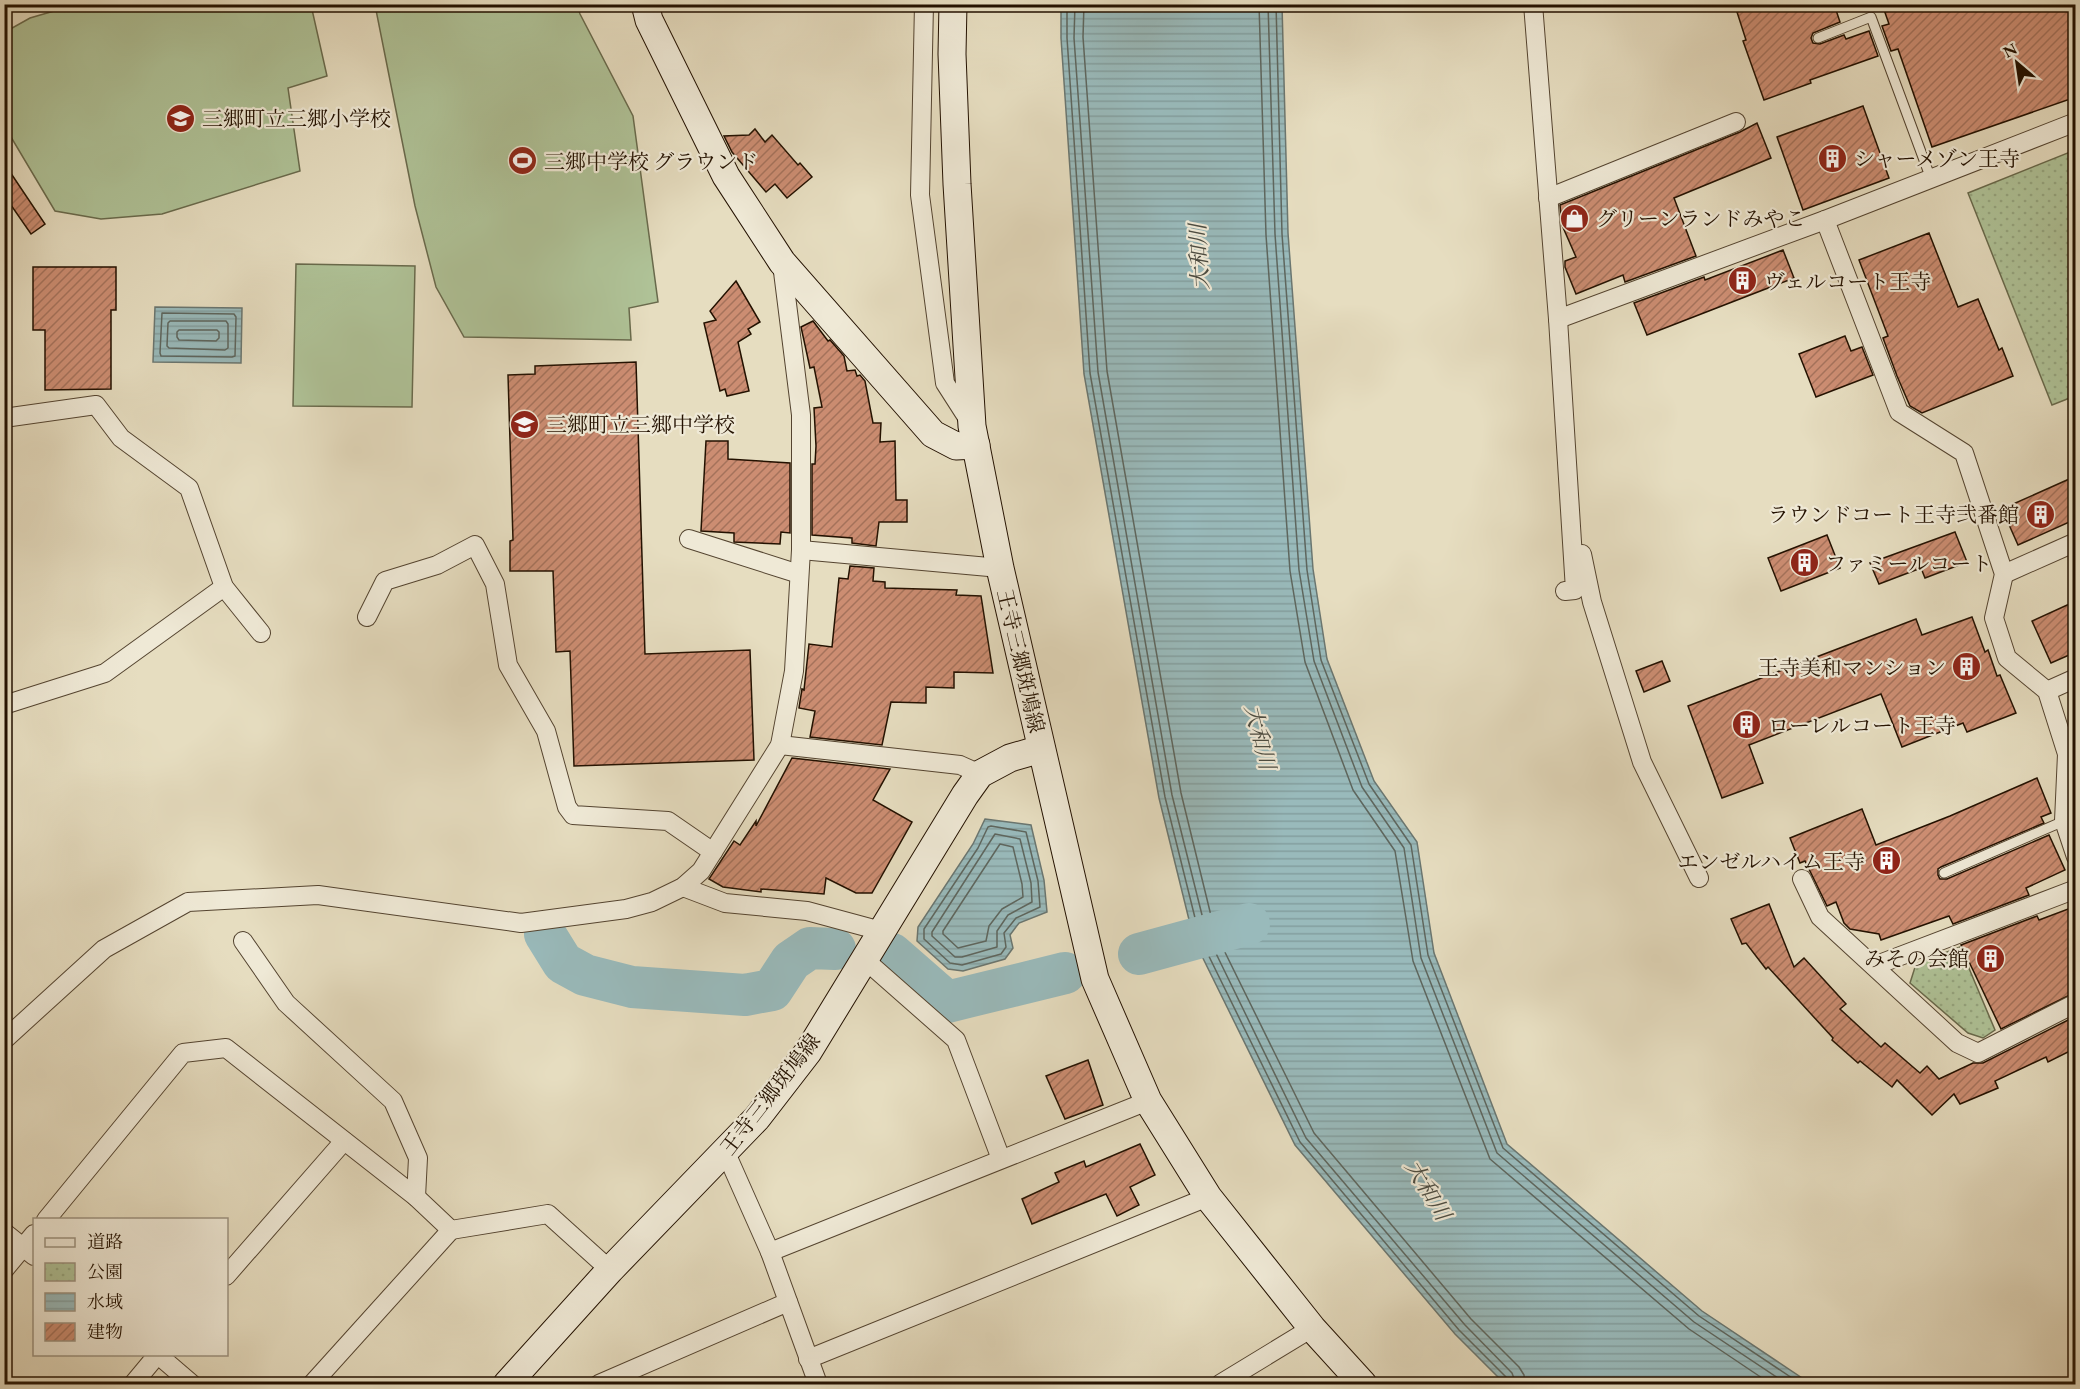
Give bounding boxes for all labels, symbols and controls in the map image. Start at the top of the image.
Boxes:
north arrow [1987,33,2047,93]
text: N [1999,38,2021,63]
school or university icon: 三郷町立三郷小学校 [165,102,197,134]
place label: 三郷町立三郷小学校 [202,105,391,132]
building icon: シャーメゾン王寺 [1817,142,1849,174]
sports icon: 三郷中学校 グラウンド [507,145,539,177]
place label: シャーメゾン王寺 [1854,145,2020,172]
place label: 三郷中学校 グラウンド [544,148,758,175]
shop icon: グリーンランドみやこ [1559,202,1591,234]
place label: グリーンランドみやこ [1596,205,1806,232]
water label: 大和川 [1183,221,1215,291]
building icon: ヴェルコート王寺 [1727,265,1759,297]
place label: ヴェルコート王寺 [1764,268,1931,295]
school or university icon: 三郷町立三郷中学校 [509,408,541,440]
place label: 三郷町立三郷中学校 [546,411,735,438]
building icon: ラウンドコート王寺弐番館 [2024,498,2056,530]
place label: ラウンドコート王寺弐番館 [1768,501,2019,528]
building icon: ファミールコート [1788,547,1820,579]
place label: ファミールコート [1825,550,1992,577]
street label: 王寺三郷斑鳩線 [991,586,1051,736]
building icon: 王寺美和マンション [1951,651,1983,683]
place label: 王寺美和マンション [1758,654,1946,681]
water label: 大和川 [1238,701,1283,774]
building icon: ローレルコート王寺 [1731,709,1763,741]
place label: ローレルコート王寺 [1768,712,1956,739]
building icon: エンゼルハイム王寺 [1870,845,1902,877]
place label: エンゼルハイム王寺 [1677,848,1865,875]
building icon: みその会館 [1974,942,2006,974]
place label: みその会館 [1864,945,1969,972]
street label: 王寺三郷斑鳩線 [714,1028,826,1160]
water label: 大和川 [1399,1154,1458,1227]
legend [33,1218,228,1356]
text: 道路 [87,1230,123,1253]
text: 公園 [87,1260,123,1283]
text: 水域 [87,1290,123,1313]
text: 建物 [87,1320,123,1343]

